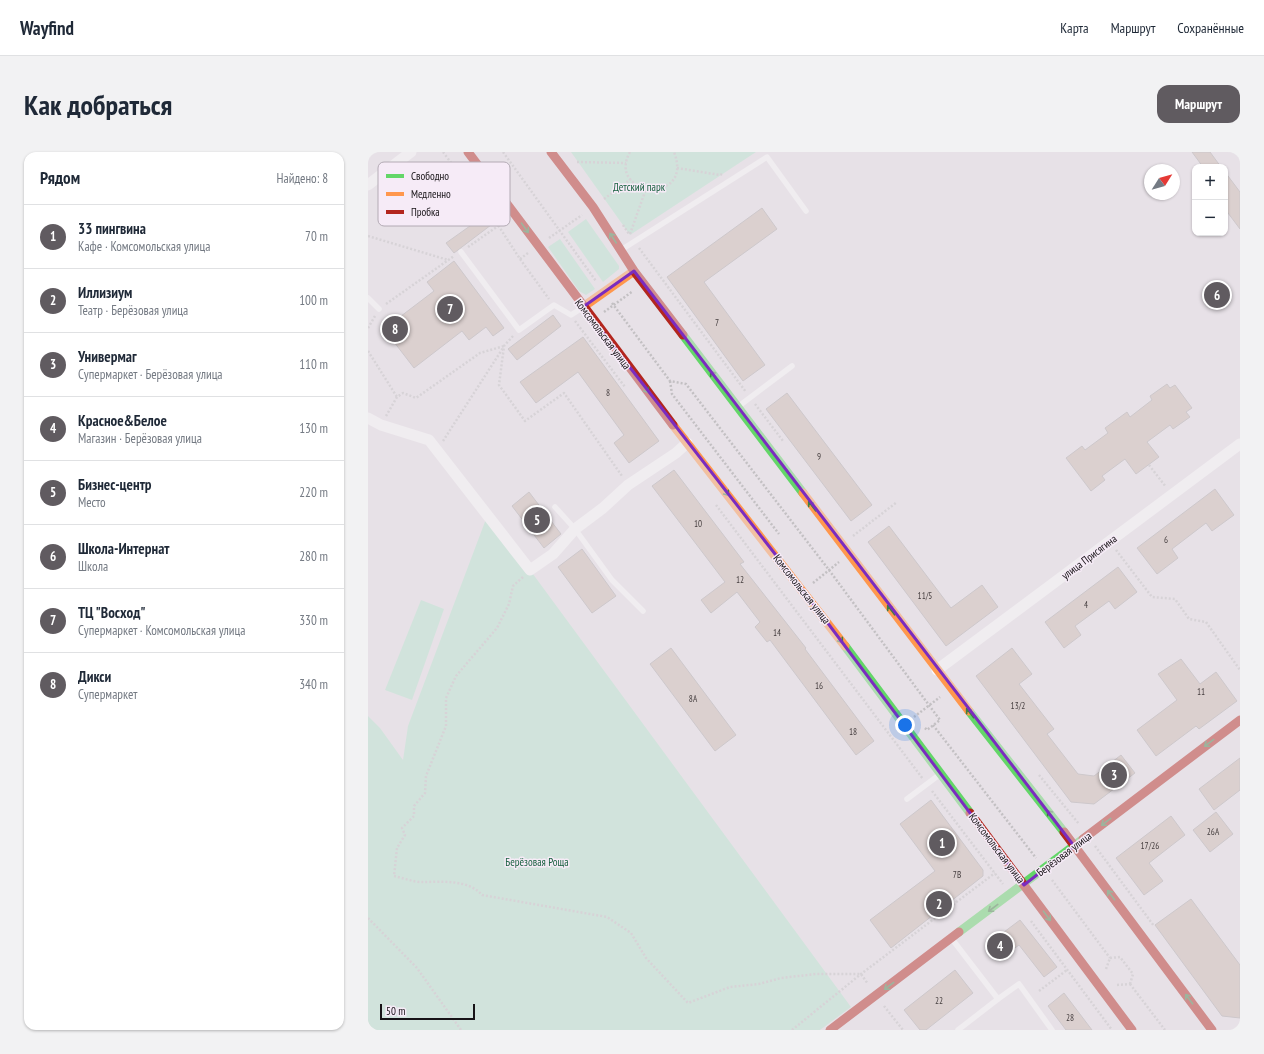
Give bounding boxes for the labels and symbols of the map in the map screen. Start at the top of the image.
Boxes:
legend [378,162,510,226]
north arrow [1144,164,1180,200]
text: Свободно [411,169,449,183]
park label: Детский парк [613,180,666,194]
text: Медленно [411,187,451,201]
text: Пробка [411,205,440,219]
one-way arrow [521,222,529,233]
one-way arrow [609,233,617,244]
pin: 6 [1204,280,1230,310]
pin: 7 [437,294,463,324]
street label: Комсомольская улица [572,296,634,372]
pin: 8 [382,314,408,344]
house number: 7 [715,317,719,328]
one-way arrow [710,371,718,382]
one-way arrow [641,383,649,394]
house number: 8 [606,387,610,398]
house number: 9 [817,451,821,462]
one-way arrow [720,485,729,496]
one-way arrow [808,501,817,512]
pin: 5 [524,505,550,535]
house number: 10 [694,518,702,529]
street label: улица Присягина [1059,532,1119,582]
house number: 6 [1164,534,1168,545]
street label: Комсомольская улица [770,551,834,627]
house number: 12 [736,574,744,585]
house number: 11/5 [918,590,932,601]
house number: 4 [1084,599,1088,610]
one-way arrow [887,604,895,615]
house number: 14 [773,627,781,638]
one-way arrow [835,632,843,643]
house number: 16 [815,680,823,691]
house number: 11 [1197,686,1205,697]
house number: 8А [689,693,698,704]
house number: 13/2 [1011,700,1025,711]
one-way arrow [966,707,975,718]
your location [895,715,915,735]
house number: 18 [849,726,857,737]
one-way arrow [1204,739,1215,747]
pin: 3 [1101,760,1127,790]
one-way arrow [1046,809,1055,820]
street label: Комсомольская улица [966,810,1028,886]
one-way arrow [1100,818,1111,826]
house number: 26А [1207,826,1220,837]
pin: 1 [929,828,955,858]
street label: Берёзовая улица [1034,829,1094,879]
house number: 17/26 [1141,840,1159,851]
park label: Берёзовая Роща [505,855,569,869]
house number: 7В [953,869,961,880]
pin: 2 [926,889,952,919]
one-way arrow [1107,889,1115,900]
one-way arrow [987,904,998,912]
one-way arrow [1043,910,1051,921]
pin: 4 [987,931,1013,961]
one-way arrow [883,982,894,990]
one-way arrow [1185,993,1193,1004]
house number: 22 [935,995,943,1006]
scale bar [380,1002,475,1021]
house number: 28 [1066,1012,1074,1023]

